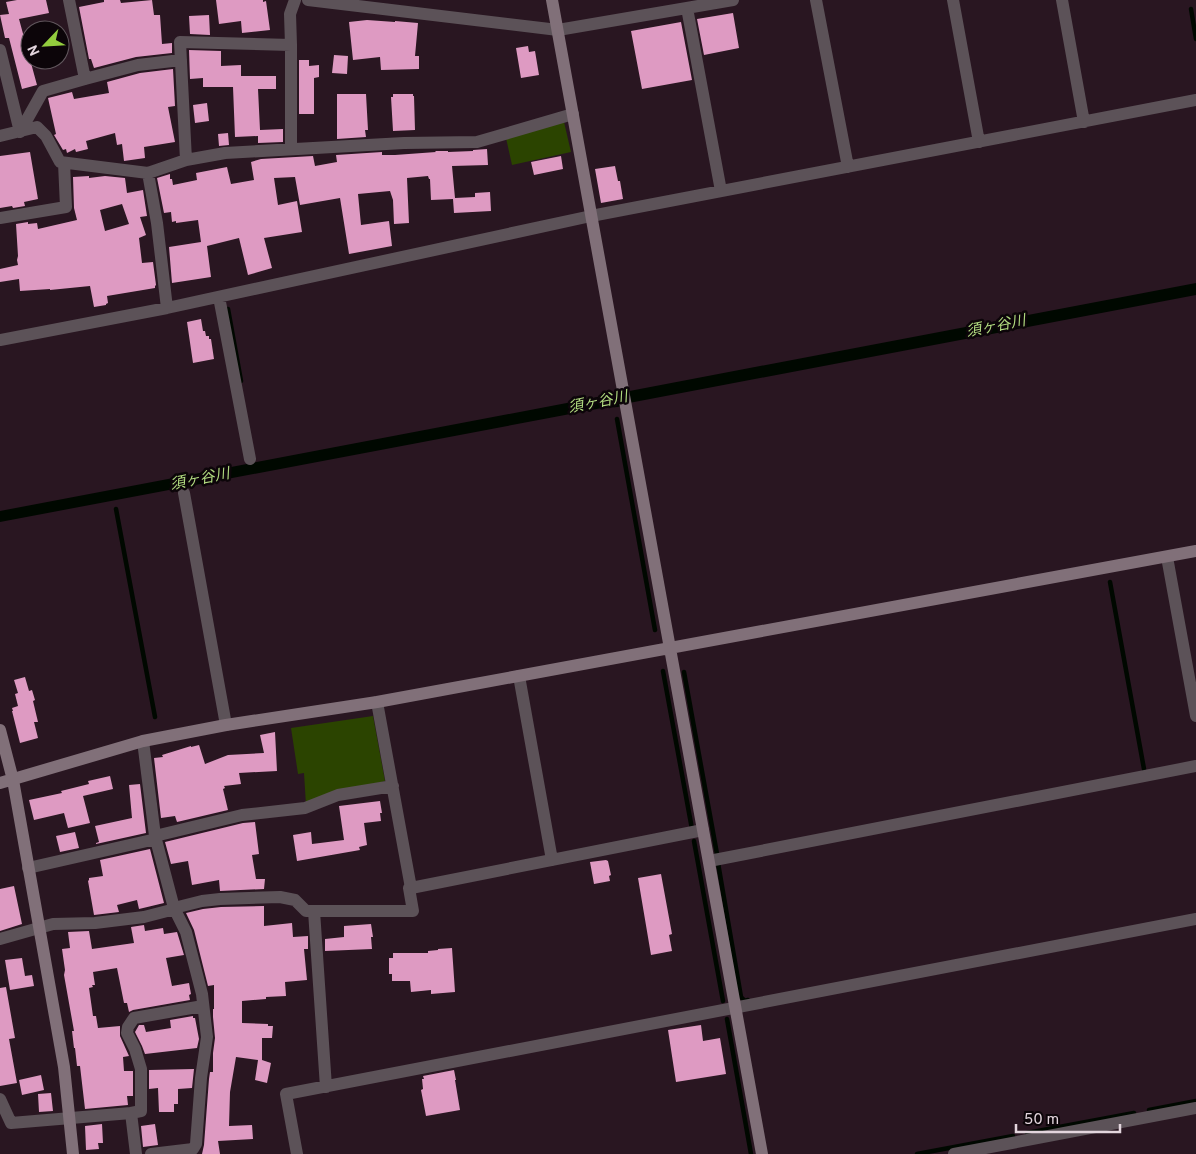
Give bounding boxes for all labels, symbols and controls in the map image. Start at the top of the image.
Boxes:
north arrow [20,20,70,70]
text: N [25,42,44,58]
water label: 須ヶ谷川 [965,312,1029,342]
water label: 須ヶ谷川 [567,388,631,418]
water label: 須ヶ谷川 [169,465,233,495]
scale bar [1016,1102,1120,1134]
text: 50 m [1024,1111,1059,1130]

